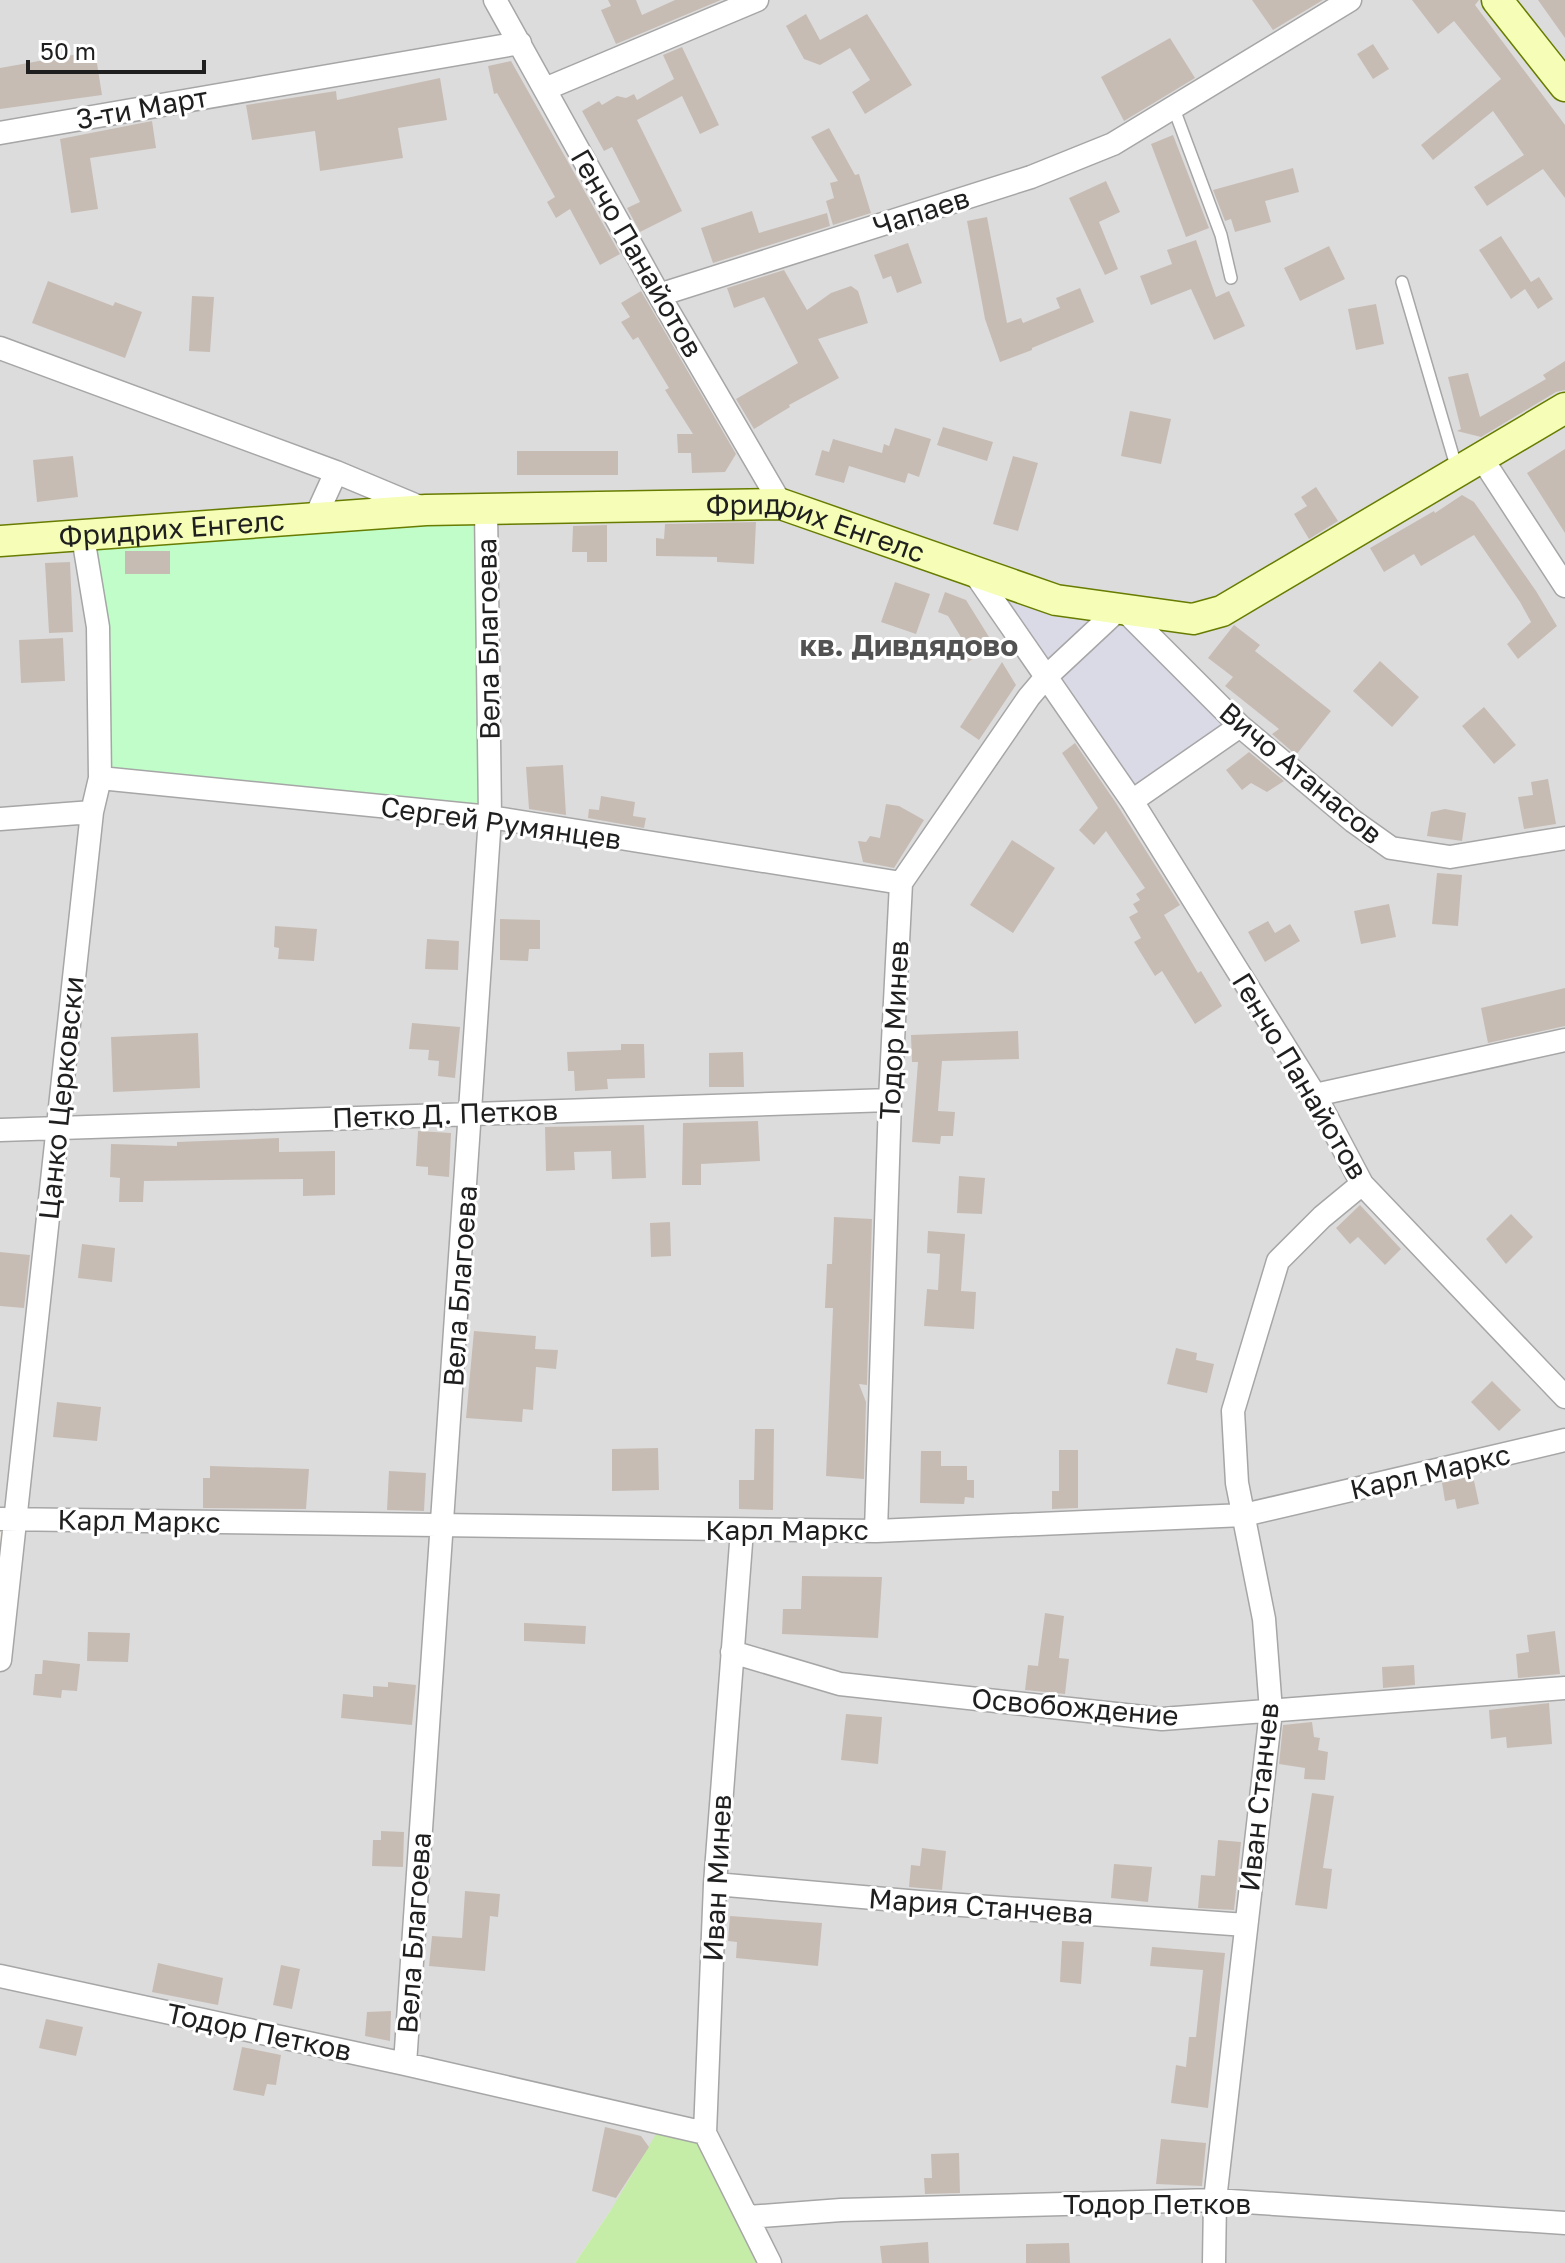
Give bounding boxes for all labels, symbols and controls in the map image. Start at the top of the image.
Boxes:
scale bar [28,24,204,74]
text: 50 m [40,36,96,65]
street label: 3-ти Март [73,80,211,135]
street label: Генчо Панайотов [564,143,710,363]
street label: Чапаев [869,180,973,243]
street label: Фридрих Енгелс [705,487,929,569]
street label: Фридрих Енгелс [57,503,286,553]
street label: Вела Благоева [469,538,506,740]
district label: кв. Дивдядово [800,627,1018,663]
street label: Вичо Атанасов [1213,695,1389,850]
street label: Сергей Румянцев [379,789,623,856]
street label: Тодор Минев [872,939,915,1121]
street label: Генчо Панайотов [1226,967,1375,1185]
street label: Цанко Церковски [31,974,90,1221]
street label: Петко Д. Петков [332,1093,558,1134]
street label: Вела Благоева [436,1184,483,1388]
street label: Карл Маркс [1347,1437,1513,1506]
street label: Карл Маркс [57,1503,221,1538]
street label: Карл Маркс [705,1513,869,1546]
street label: Освобождение [970,1681,1180,1732]
street label: Иван Станчев [1232,1701,1285,1893]
street label: Иван Минев [696,1794,737,1962]
street label: Вела Благоева [390,1831,437,2035]
street label: Мария Станчева [867,1881,1095,1930]
street label: Тодор Петков [164,1996,355,2067]
street label: Тодор Петков [1063,2187,1251,2220]

